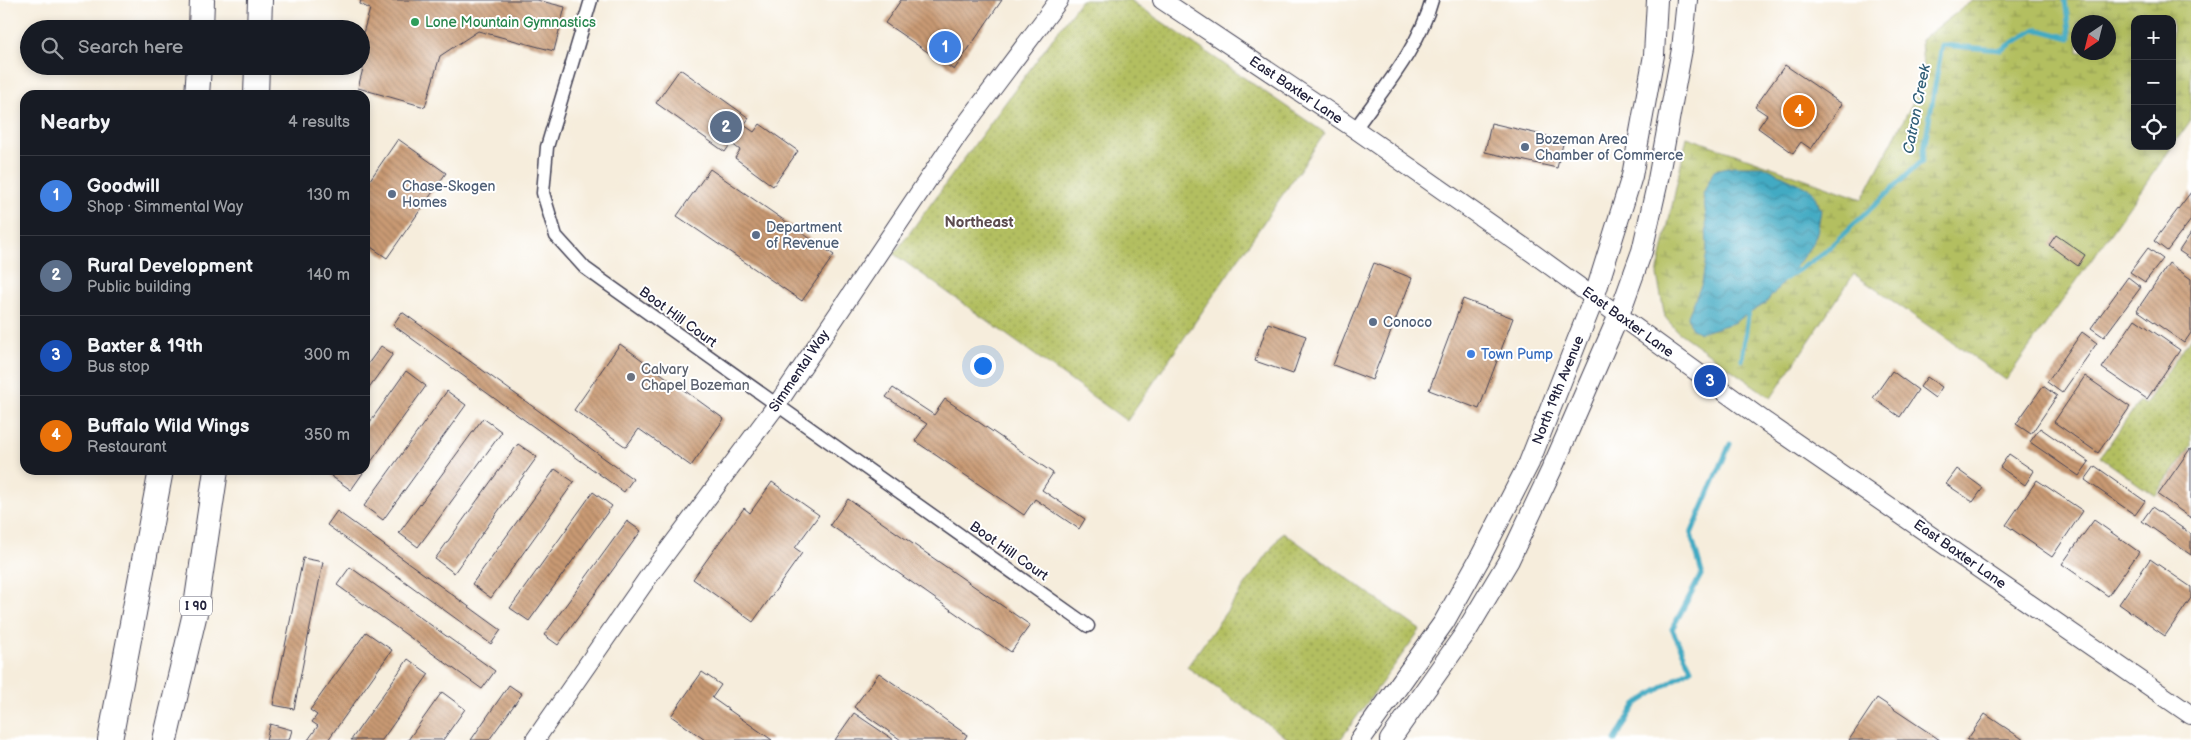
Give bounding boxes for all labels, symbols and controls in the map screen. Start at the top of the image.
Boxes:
place label: Lone Mountain Gymnastics [425,14,596,31]
north arrow [2071,15,2116,60]
map controls [2131,15,2176,150]
button: + [2131,15,2176,60]
marker: Lone Mountain Gymnastics [409,16,421,28]
search box [20,20,370,75]
pin: 1 [929,28,961,66]
icon: search [38,34,66,62]
text: Search here [78,36,183,59]
street label: East Baxter Lane [1246,52,1346,128]
button: − [2131,60,2176,105]
water label: Catron Creek [1899,62,1935,155]
pin: 4 [1783,92,1815,130]
button: locate [2131,105,2176,150]
pin: 2 [710,108,742,146]
text: Nearby [40,110,110,135]
text: 4 results [288,113,350,132]
place label: Bozeman Area Chamber of Commerce [1535,131,1683,164]
marker: Bozeman Area Chamber of Commerce [1519,141,1531,153]
text: Goodwill [87,175,160,198]
place label: Chase-Skogen Homes [402,178,495,211]
text: 1 [53,186,59,205]
text: 130 m [307,186,350,205]
marker: Chase-Skogen Homes [386,188,398,200]
text: Shop · Simmental Way [87,198,243,217]
district label: Northeast [945,213,1013,232]
place label: Department of Revenue [766,219,843,252]
marker: Department of Revenue [750,229,762,241]
text: Rural Development [87,255,253,278]
text: 2 [51,266,61,285]
text: 140 m [307,266,350,285]
text: Public building [87,278,191,297]
street label: Boot Hill Court [636,283,721,351]
street label: East Baxter Lane [1579,283,1677,361]
place label: Conoco [1383,314,1432,331]
marker: Conoco [1367,316,1379,328]
street label: Simmental Way [765,326,833,415]
street label: North 19th Avenue [1528,333,1588,447]
text: Baxter & 19th [87,335,203,358]
text: 3 [51,346,61,365]
text: 300 m [304,346,350,365]
place label: Town Pump [1481,346,1553,363]
marker: Town Pump [1465,348,1477,360]
your location [970,353,996,379]
text: Bus stop [87,358,150,377]
place label: Calvary Chapel Bozeman [641,361,750,394]
pin: 3 [1694,362,1726,400]
marker: Calvary Chapel Bozeman [625,371,637,383]
text: Buffalo Wild Wings [87,415,249,438]
text: 4 [51,426,61,445]
text: 350 m [304,426,350,445]
text: Restaurant [87,438,167,457]
street label: East Baxter Lane [1910,516,2010,592]
street label: Boot Hill Court [966,518,1052,585]
road number: I 90 [180,596,212,616]

